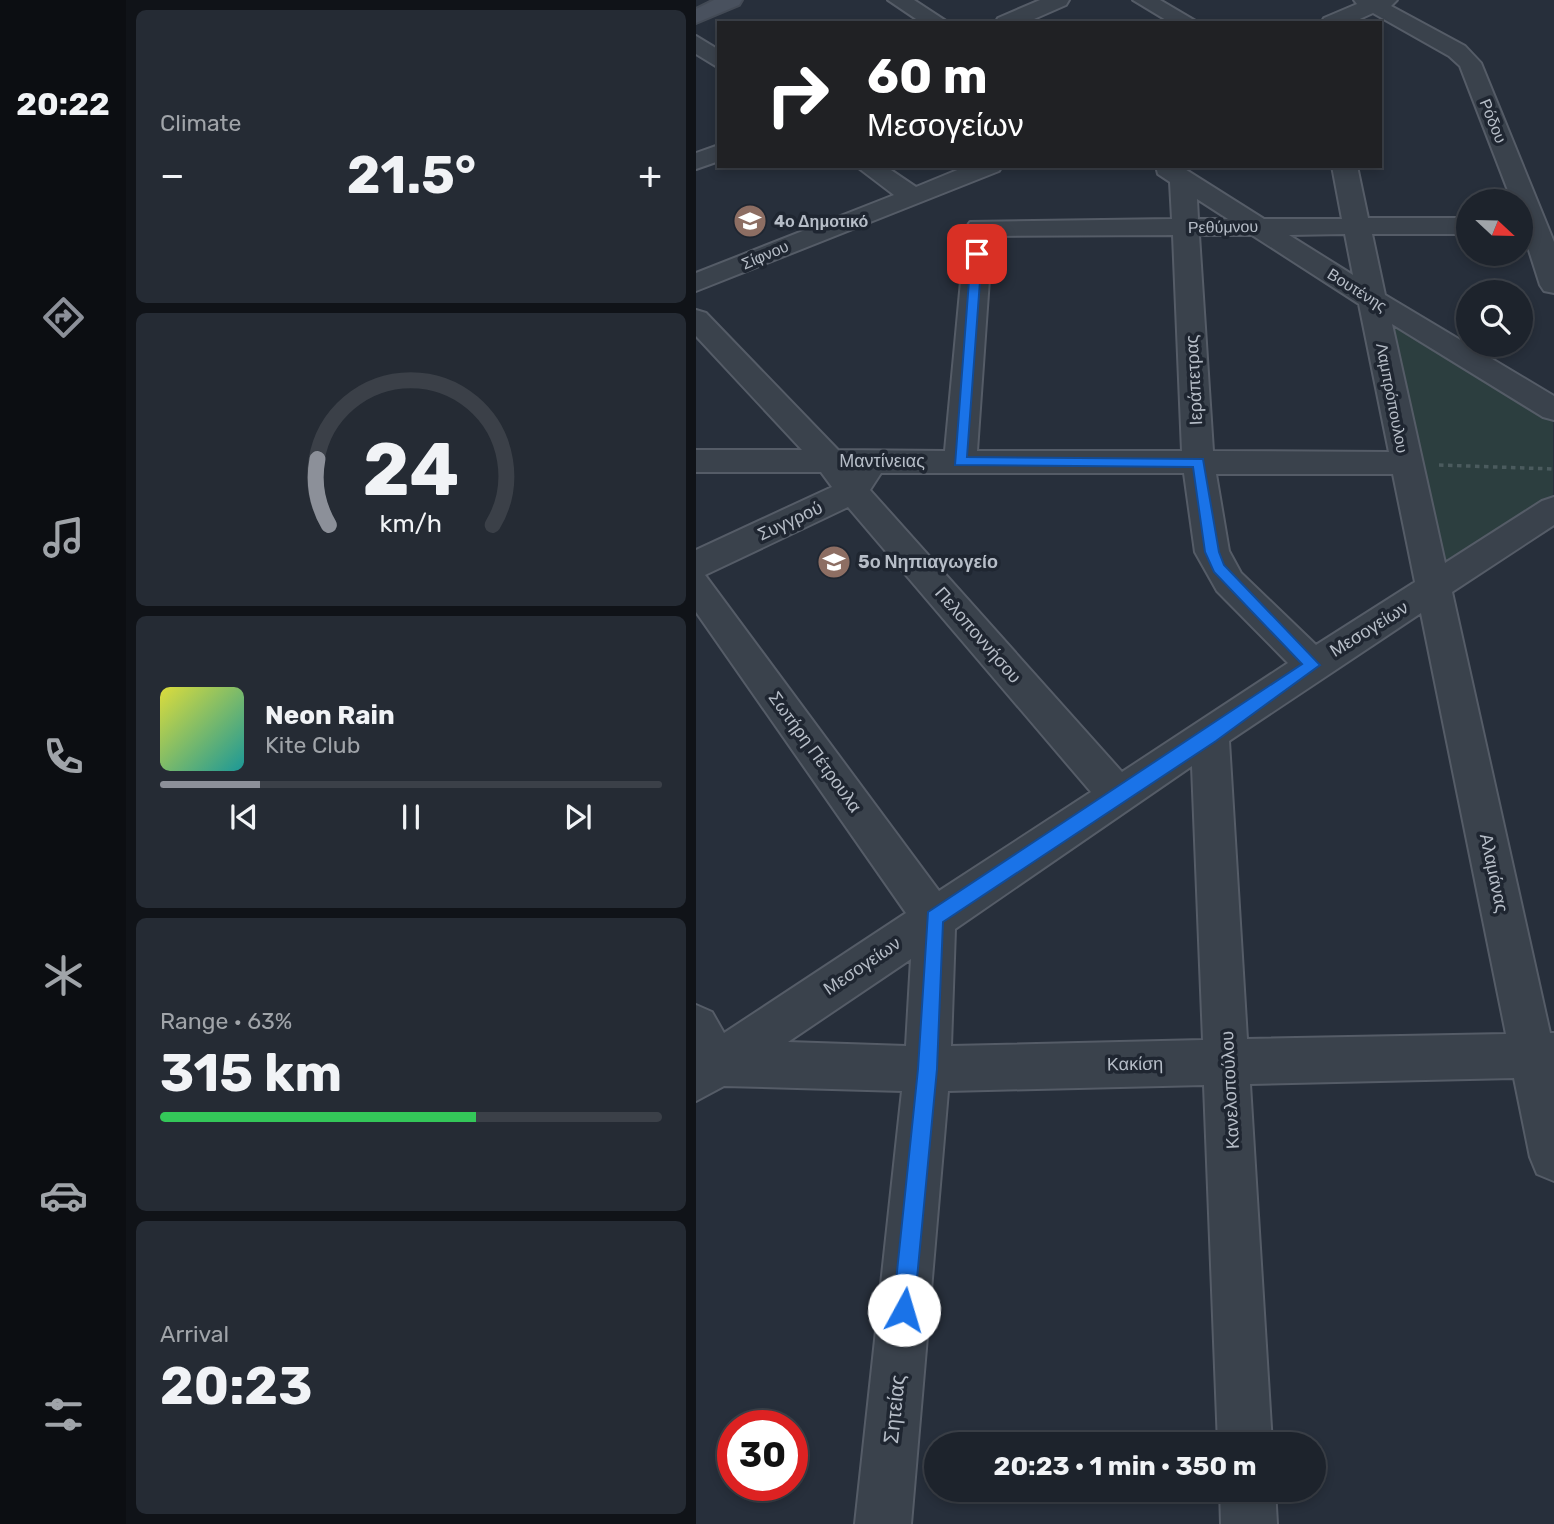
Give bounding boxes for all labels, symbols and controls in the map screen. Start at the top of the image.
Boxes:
text: 60 m [867,47,988,105]
icon: right [752,49,843,140]
text: 20:22 [16,85,110,123]
street label: Ρόδου [1476,96,1510,146]
text: Μεσογείων [867,106,1024,144]
text: Climate [160,109,241,137]
text: 21.5° [347,144,476,206]
text: − [160,152,185,198]
text: + [638,152,662,198]
north arrow [1456,189,1532,266]
map controls [1456,189,1533,357]
school or university icon: 4ο Δημοτικό [731,202,769,240]
place label: 4ο Δημοτικό [774,212,868,231]
street label: Ρεθύμνου [1188,217,1258,237]
pin [947,224,1007,284]
icon: arrive [958,235,996,273]
street label: Σίφνου [739,237,791,273]
street label: Βουτένης [1324,264,1390,316]
button: search [1456,280,1533,357]
icon: directions [39,293,88,342]
street label: Ιεράπετρας [1181,334,1207,426]
street label: Λαμπρόπουλου [1372,341,1412,455]
text: 24 [363,428,459,514]
street label: Μαντίνειας [839,450,925,472]
street label: Συγγρού [754,496,826,546]
text: km/h [380,509,442,538]
icon: music [39,513,88,562]
school or university icon: 5ο Νηπιαγωγείο [815,543,853,581]
place label: 5ο Νηπιαγωγείο [858,551,998,573]
street label: Πελοποννήσου [930,582,1026,688]
street label: Μεσογείων [1326,596,1412,662]
street label: Σωτήρη Πέτρουλα [764,687,866,817]
text: Neon Rain [265,700,395,731]
text: Kite Club [265,731,360,759]
icon: phone [39,732,88,781]
icon: previous [225,798,263,836]
icon: pause [392,798,430,836]
icon: next [559,798,597,836]
street label: Αλαμάνας [1475,832,1513,915]
street label: Μεσογείων [819,932,905,1000]
icon: climate [39,951,88,1000]
text: Range · 63% [160,1007,292,1035]
street label: Κανελοπούλου [1216,1030,1244,1150]
text: 315 km [160,1042,342,1104]
street label: Κακίση [1107,1053,1163,1075]
icon: car [39,1171,88,1220]
position arrow [867,1273,941,1347]
text: Arrival [160,1320,229,1348]
text: 20:23 [160,1355,312,1417]
street label: Σητείας [878,1373,910,1445]
icon: filters [39,1390,88,1439]
speed limit sign: 30 [717,1410,808,1501]
text: 20:23 · 1 min · 350 m [994,1451,1256,1482]

